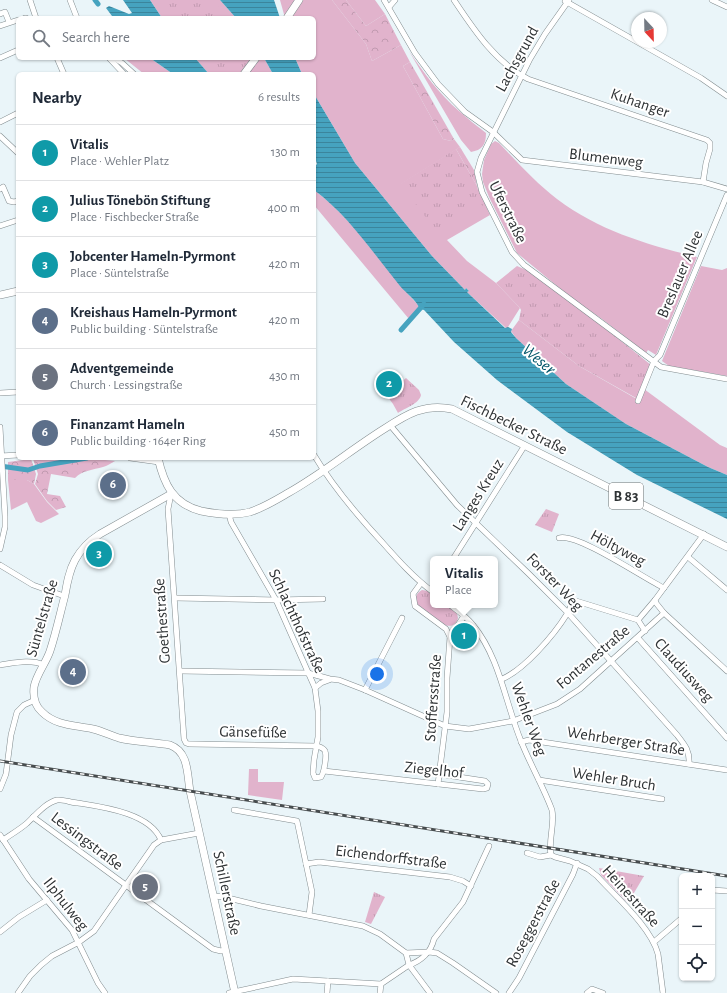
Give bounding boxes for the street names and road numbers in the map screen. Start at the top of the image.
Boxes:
street label: Lachsgrund [493,24,541,94]
street label: Kuhanger [609,86,672,121]
street label: Blumenweg [568,146,644,170]
street label: Uferstraße [486,178,530,246]
street label: Breslauer Allee [654,228,706,320]
street label: Fischbecker Straße [458,392,570,458]
street label: Langes Kreuz [450,456,507,534]
road number: B 83 [609,483,643,509]
street label: Höltyweg [587,527,648,570]
street label: Forster Weg [524,550,587,614]
street label: Schlachthofstraße [266,566,328,676]
street label: Süntelstraße [23,577,61,659]
street label: Goethestraße [151,578,173,664]
street label: Fontanestraße [553,622,633,692]
street label: Claudiusweg [651,635,717,705]
street label: Stoffersstraße [422,654,444,742]
street label: Wehler Weg [508,680,550,758]
street label: Gänsefüße [219,723,287,741]
street label: Wehrberger Straße [566,724,686,758]
street label: Ziegelhof [404,759,465,781]
street label: Wehler Bruch [571,764,657,794]
street label: Lessingstraße [48,809,126,873]
street label: Eichendorffstraße [334,842,448,872]
street label: Schillerstraße [210,849,244,937]
street label: Heinestraße [599,862,663,930]
street label: Ilphulweg [41,875,92,934]
street label: Roseggerstraße [503,876,563,970]

